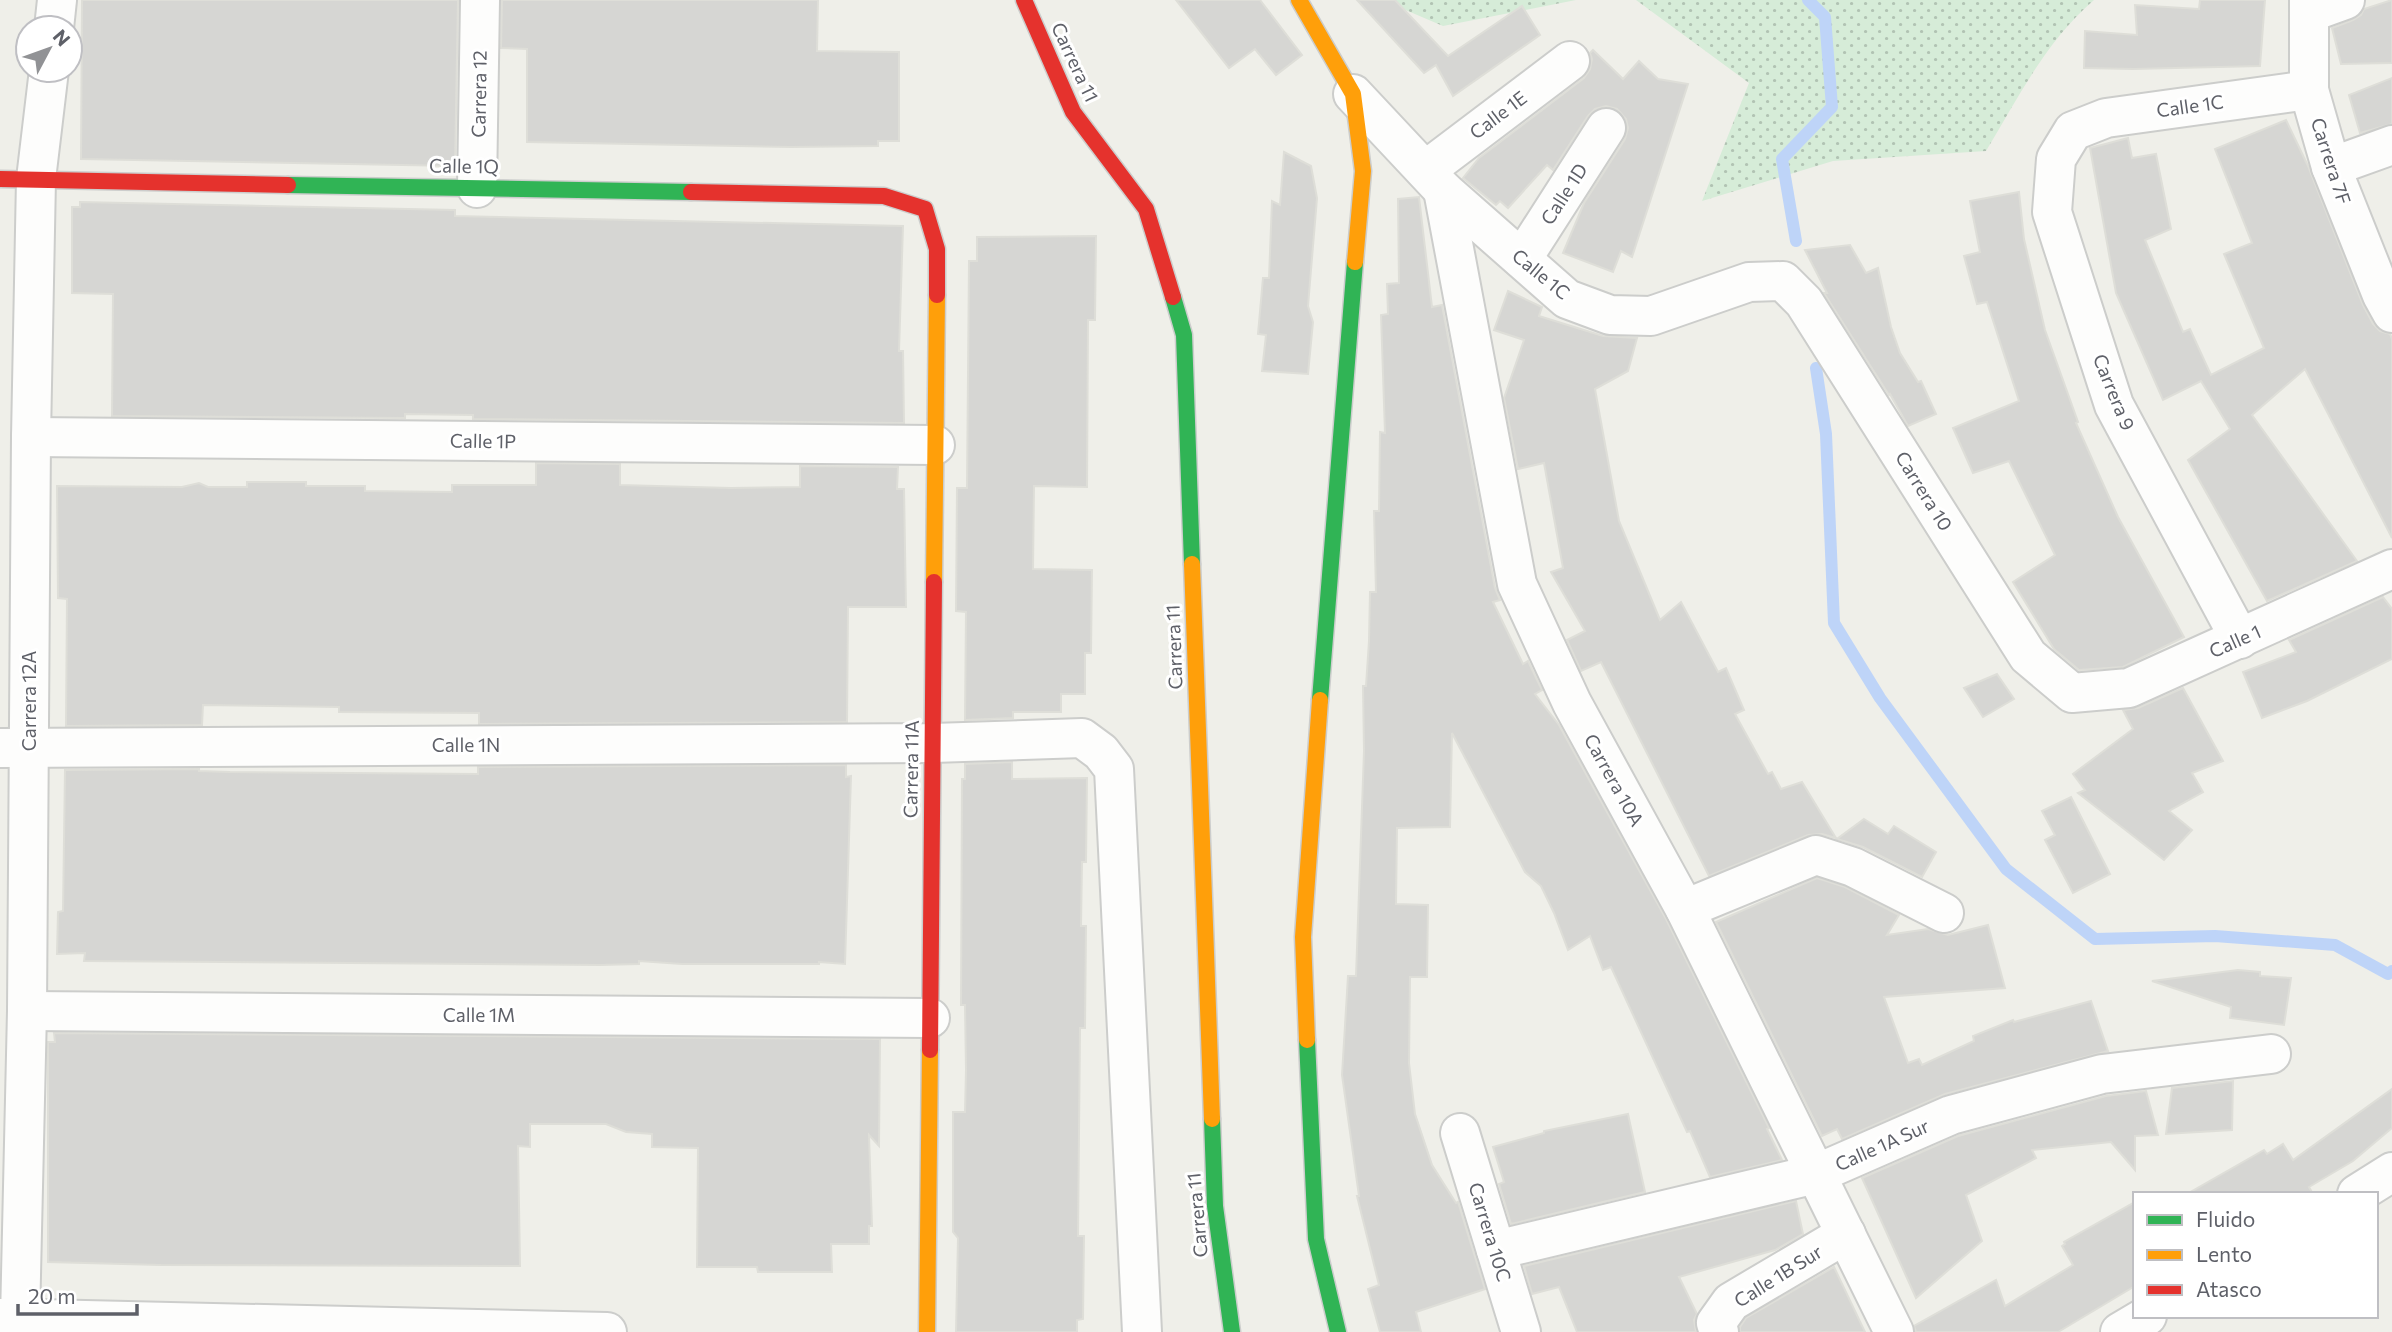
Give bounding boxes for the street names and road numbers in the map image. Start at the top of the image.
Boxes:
street label: Carrera 11 [1047,18,1104,105]
street label: Carrera 12 [466,50,491,138]
street label: Calle 1E [1465,86,1531,144]
street label: Calle 1C [2155,89,2225,122]
street label: Carrera 7F [2307,115,2356,207]
street label: Calle 1Q [429,153,499,178]
street label: Calle 1D [1535,159,1592,229]
street label: Calle 1C [1508,243,1575,304]
street label: Carrera 9 [2089,350,2140,433]
street label: Calle 1P [450,428,516,453]
street label: Carrera 10 [1891,447,1958,535]
street label: Carrera 11 [1161,604,1186,690]
street label: Calle 1 [2205,619,2264,662]
street label: Carrera 12A [17,651,40,751]
street label: Carrera 11A [898,720,923,818]
street label: Carrera 10A [1580,730,1649,830]
street label: Calle 1N [432,733,500,756]
street label: Calle 1M [443,1003,515,1026]
street label: Calle 1A Sur [1831,1113,1933,1175]
street label: Carrera 11 [1181,1172,1212,1258]
street label: Carrera 10C [1465,1180,1516,1284]
street label: Calle 1B Sur [1729,1239,1826,1312]

